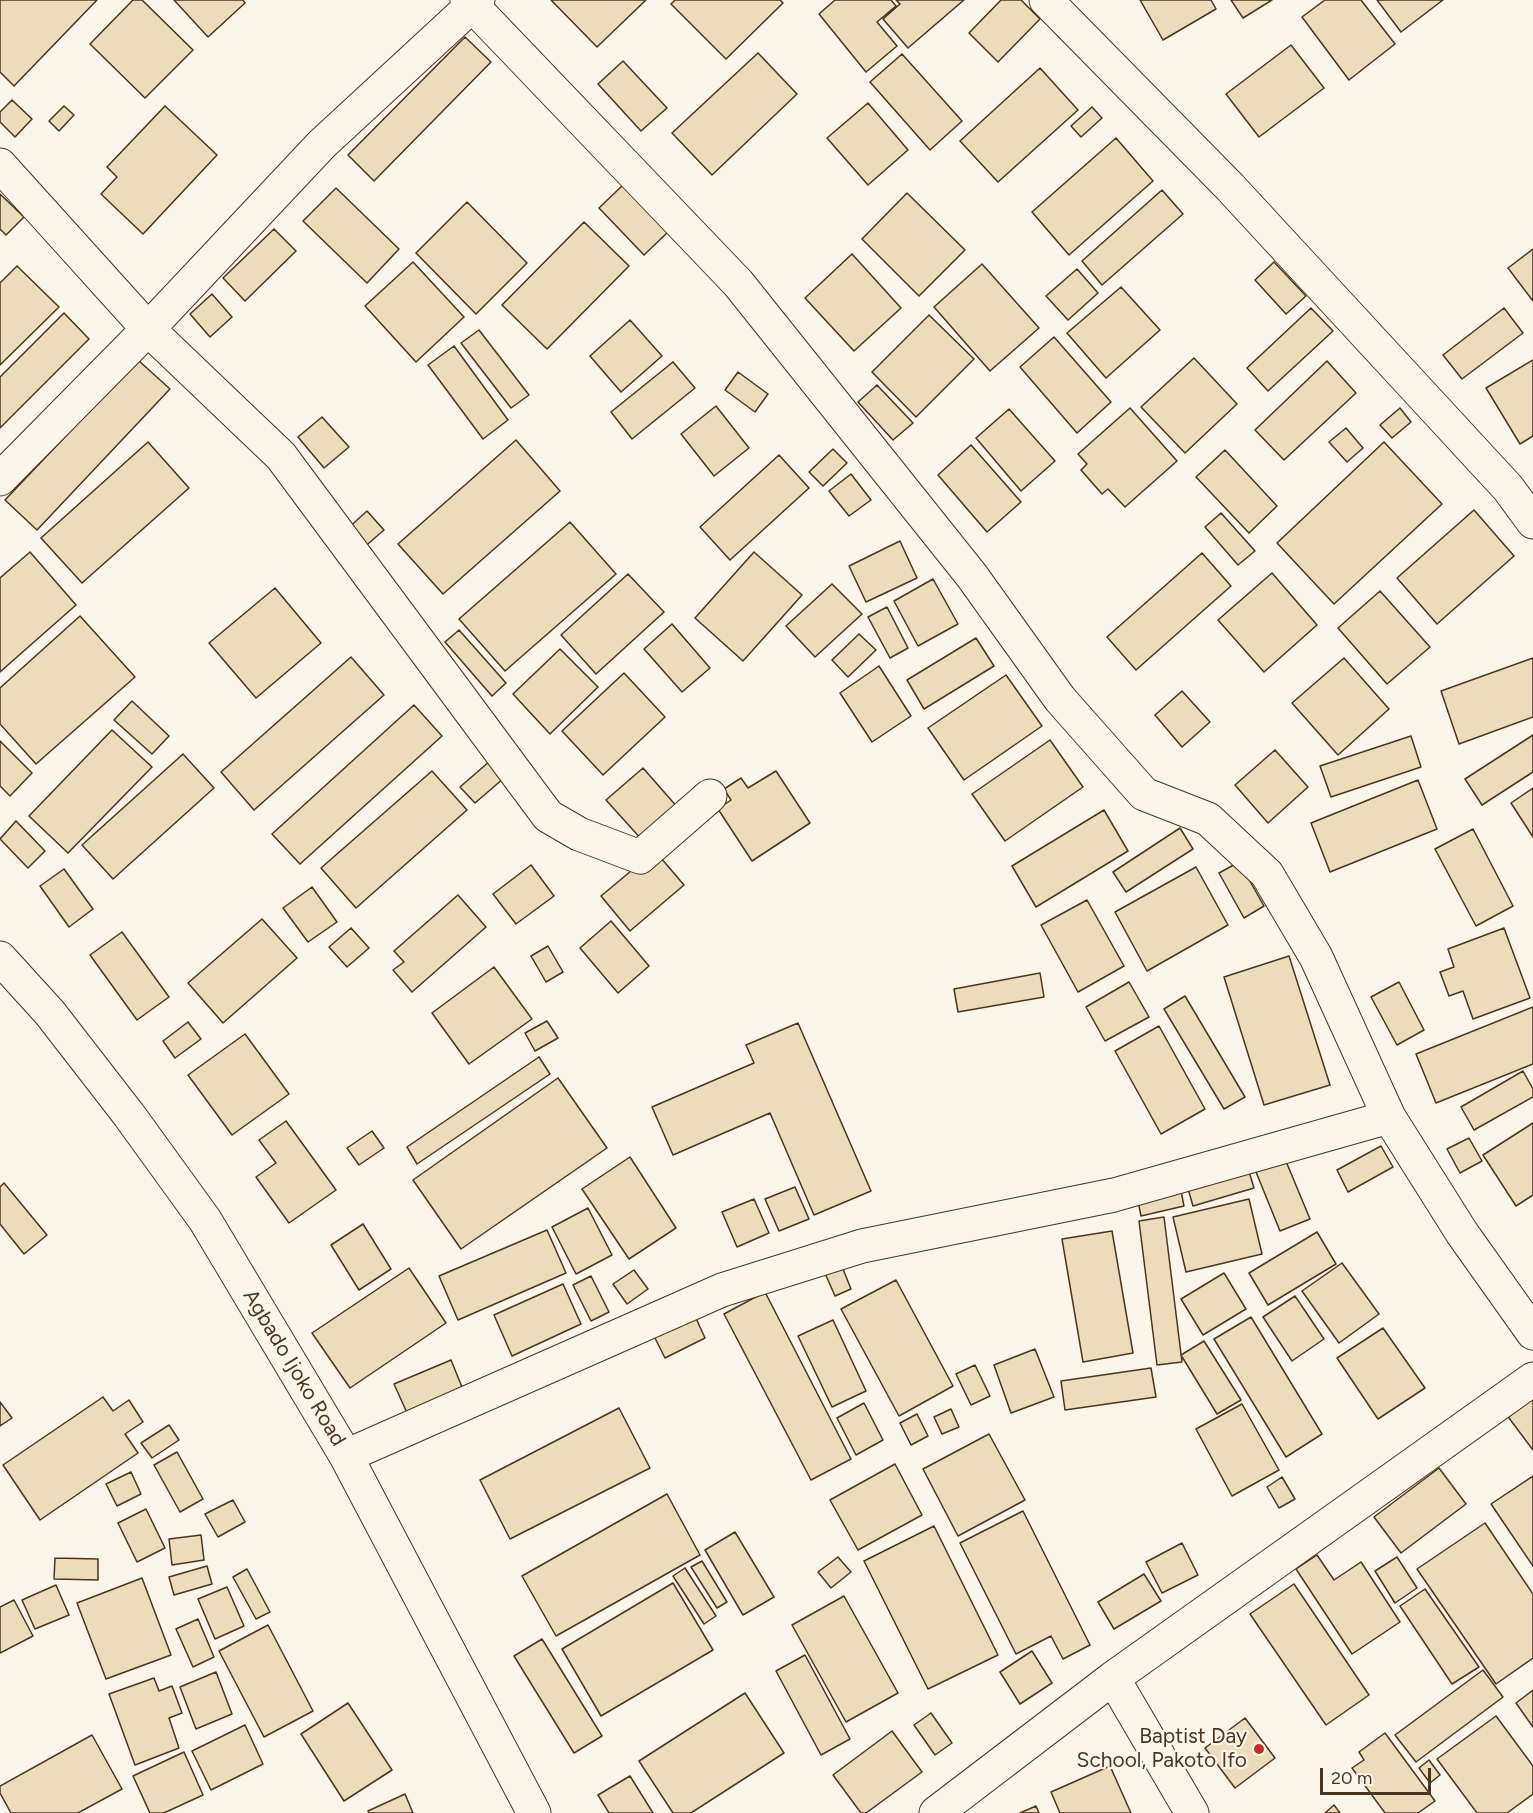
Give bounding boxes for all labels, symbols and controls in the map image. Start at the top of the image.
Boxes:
street label: Agbado Ijoko Road [237,1285,351,1451]
place label: Baptist Day School, Pakoto Ifo [1077,1724,1247,1774]
marker: Baptist Day School, Pakoto Ifo [1252,1742,1266,1756]
scale bar [1323,1756,1434,1794]
text: 20 m [1331,1767,1372,1789]

